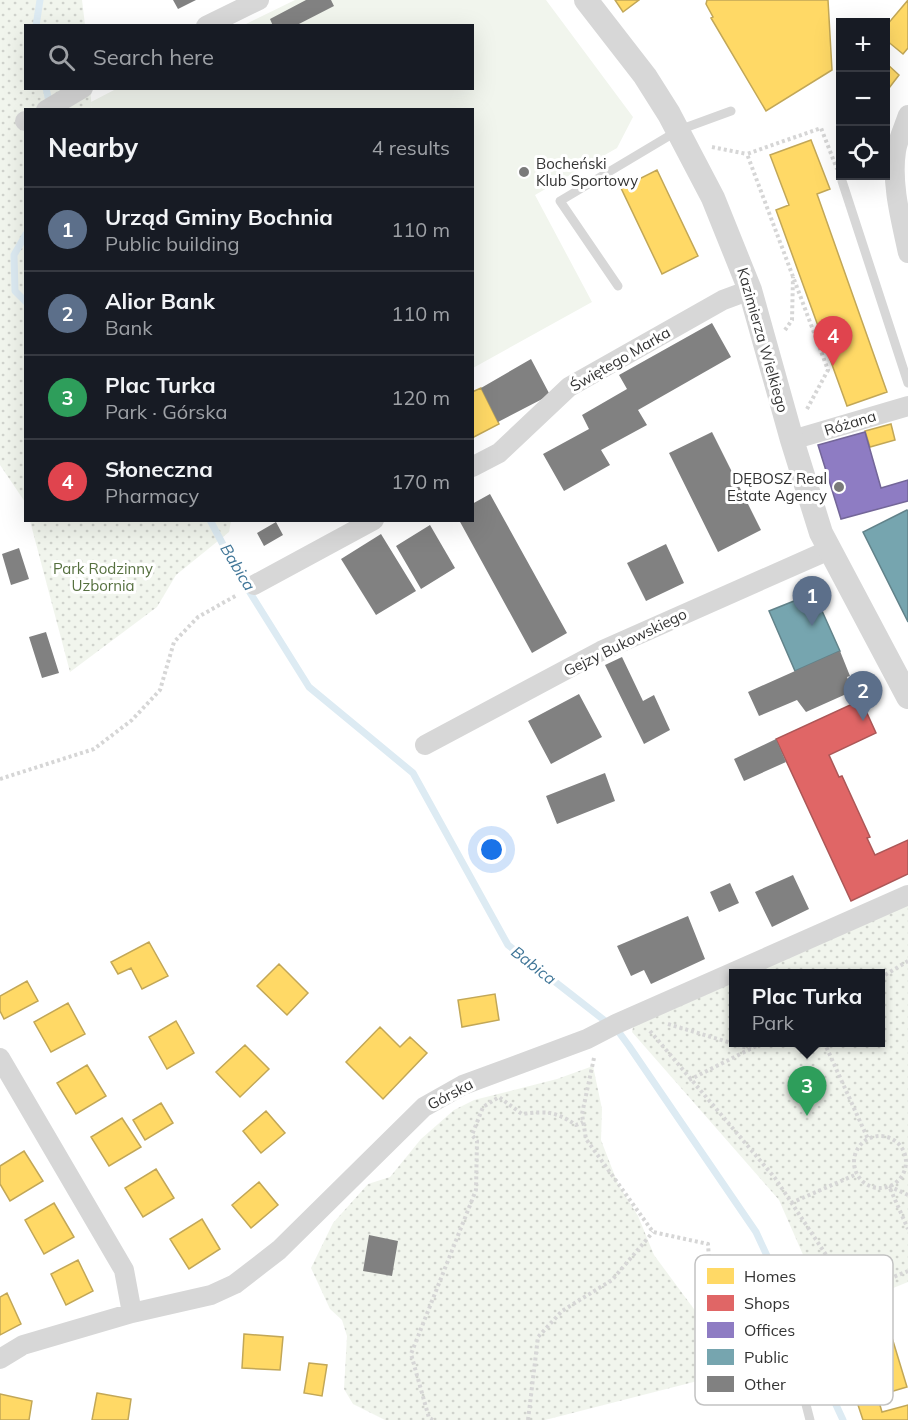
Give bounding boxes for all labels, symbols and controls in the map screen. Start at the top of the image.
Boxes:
map controls [836,18,890,180]
button: + [836,18,890,72]
search box [24,24,474,90]
icon: search [45,41,78,74]
text: Search here [93,43,214,71]
button: − [836,72,890,126]
button: locate [836,126,890,180]
text: Nearby [48,131,138,164]
text: 4 results [372,135,450,160]
place label: Bocheński Klub Sportowy [536,154,638,190]
marker: Bocheński Klub Sportowy [517,165,531,179]
text: Urząd Gminy Bochnia [105,203,333,231]
text: 1 [62,217,74,242]
text: 110 m [391,217,450,242]
text: Public building [105,231,240,256]
street label: Kazimierza Wielkiego [733,265,793,415]
text: Alior Bank [105,287,215,315]
text: 2 [62,301,74,326]
text: 110 m [391,301,450,326]
text: Bank [105,315,153,340]
pin: 4 [814,316,852,366]
street label: Świętego Marka [566,323,674,395]
text: Plac Turka [105,371,216,399]
text: 3 [62,385,74,410]
text: 120 m [391,385,450,410]
text: Park · Górska [105,399,227,424]
street label: Różana [822,406,878,440]
text: Słoneczna [105,455,213,483]
text: 4 [62,469,74,494]
text: 170 m [391,469,450,494]
place label: DĘBOSZ Real Estate Agency [727,469,827,505]
marker: DĘBOSZ Real Estate Agency [832,480,846,494]
text: Pharmacy [105,483,199,508]
water label: Babica [216,540,260,594]
park label: Park Rodzinny Uzbornia [53,559,153,595]
pin: 1 [792,576,832,626]
street label: Gejzy Bukowskiego [560,604,690,680]
pin: 2 [844,672,882,721]
your location [477,835,506,864]
water label: Babica [508,941,561,989]
popup [729,969,885,1047]
text: Plac Turka [752,982,862,1010]
text: Park [752,1010,794,1035]
pin: 3 [788,1066,826,1116]
street label: Górska [424,1074,476,1114]
legend [695,1255,893,1405]
text: Homes [744,1266,796,1286]
text: Shops [744,1293,790,1313]
text: Offices [744,1320,795,1340]
text: Public [744,1347,789,1367]
text: Other [744,1374,786,1394]

